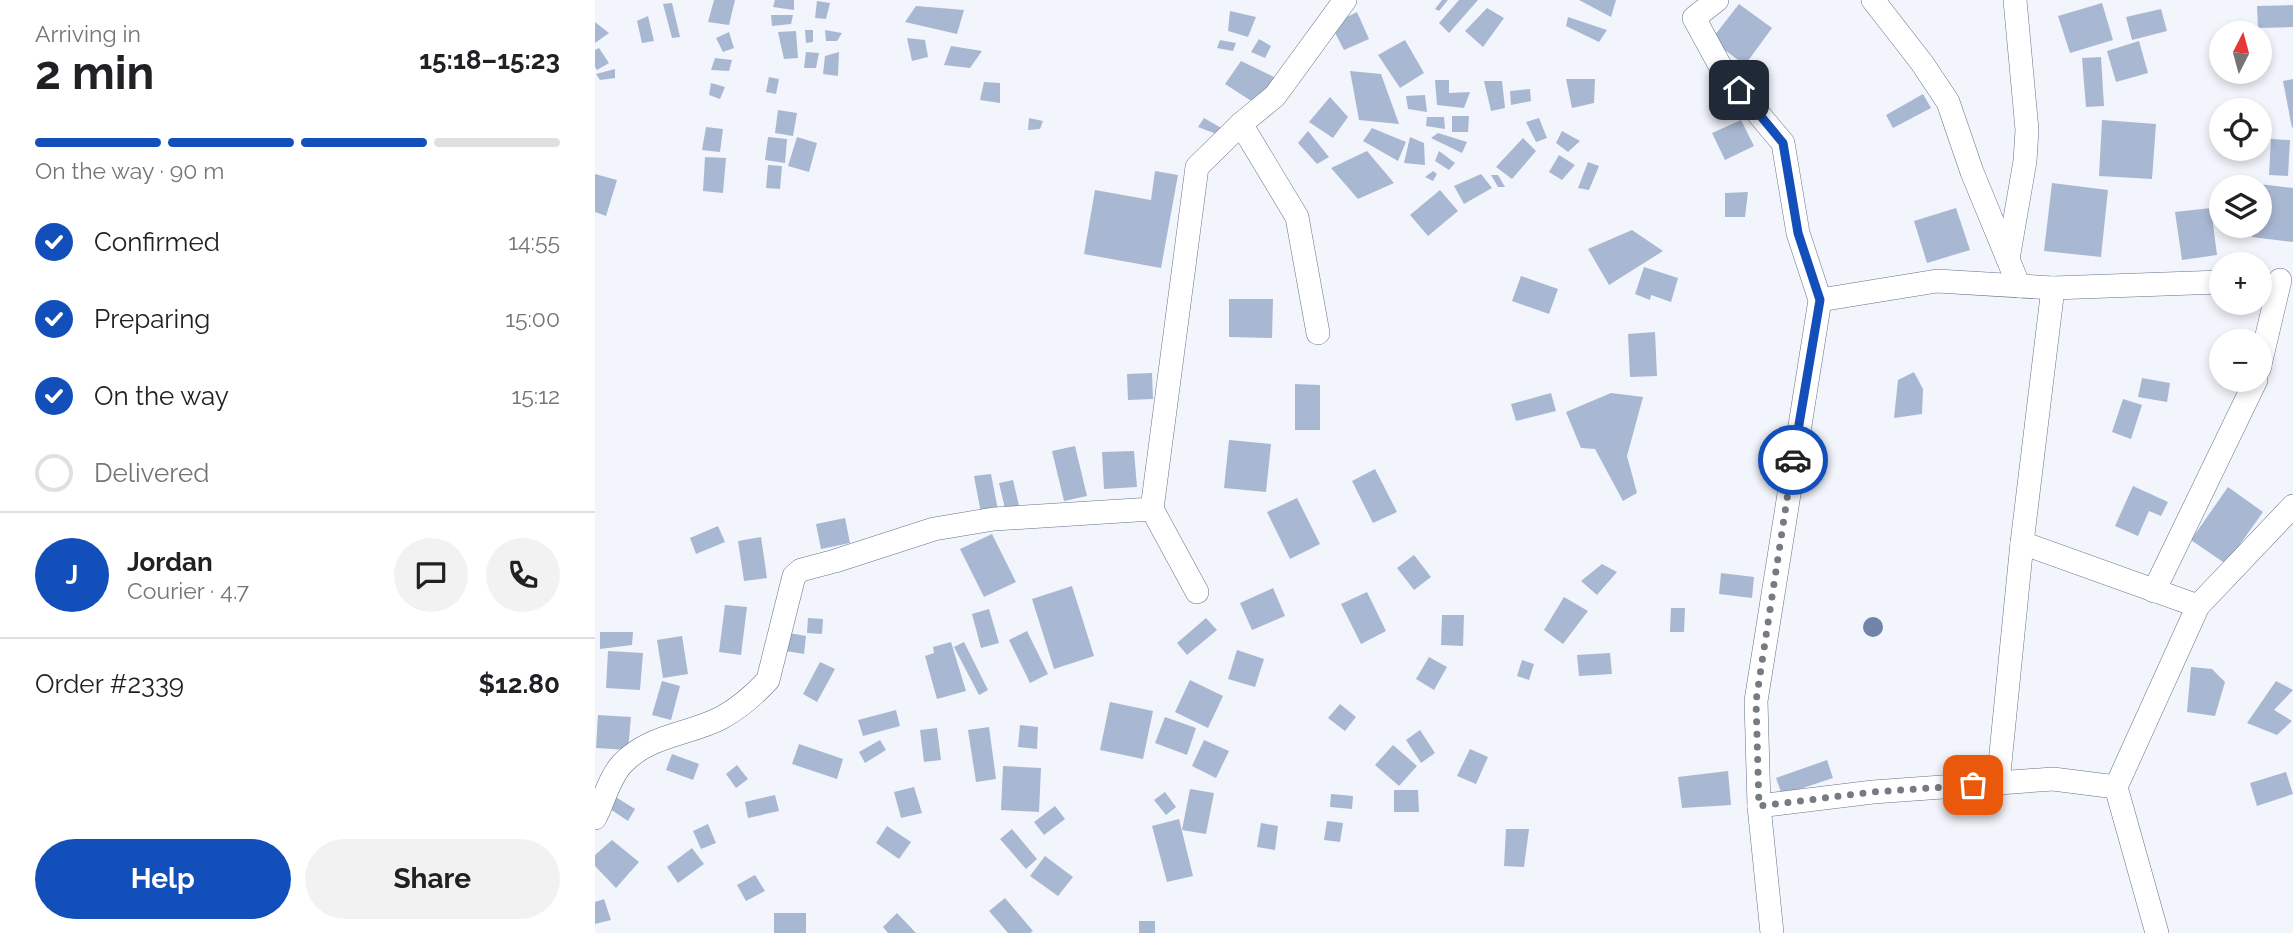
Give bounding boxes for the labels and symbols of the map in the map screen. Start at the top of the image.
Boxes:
north arrow [2209,21,2271,84]
pin [1709,60,1769,120]
courier [1758,425,1828,495]
pin [1943,755,2003,815]

